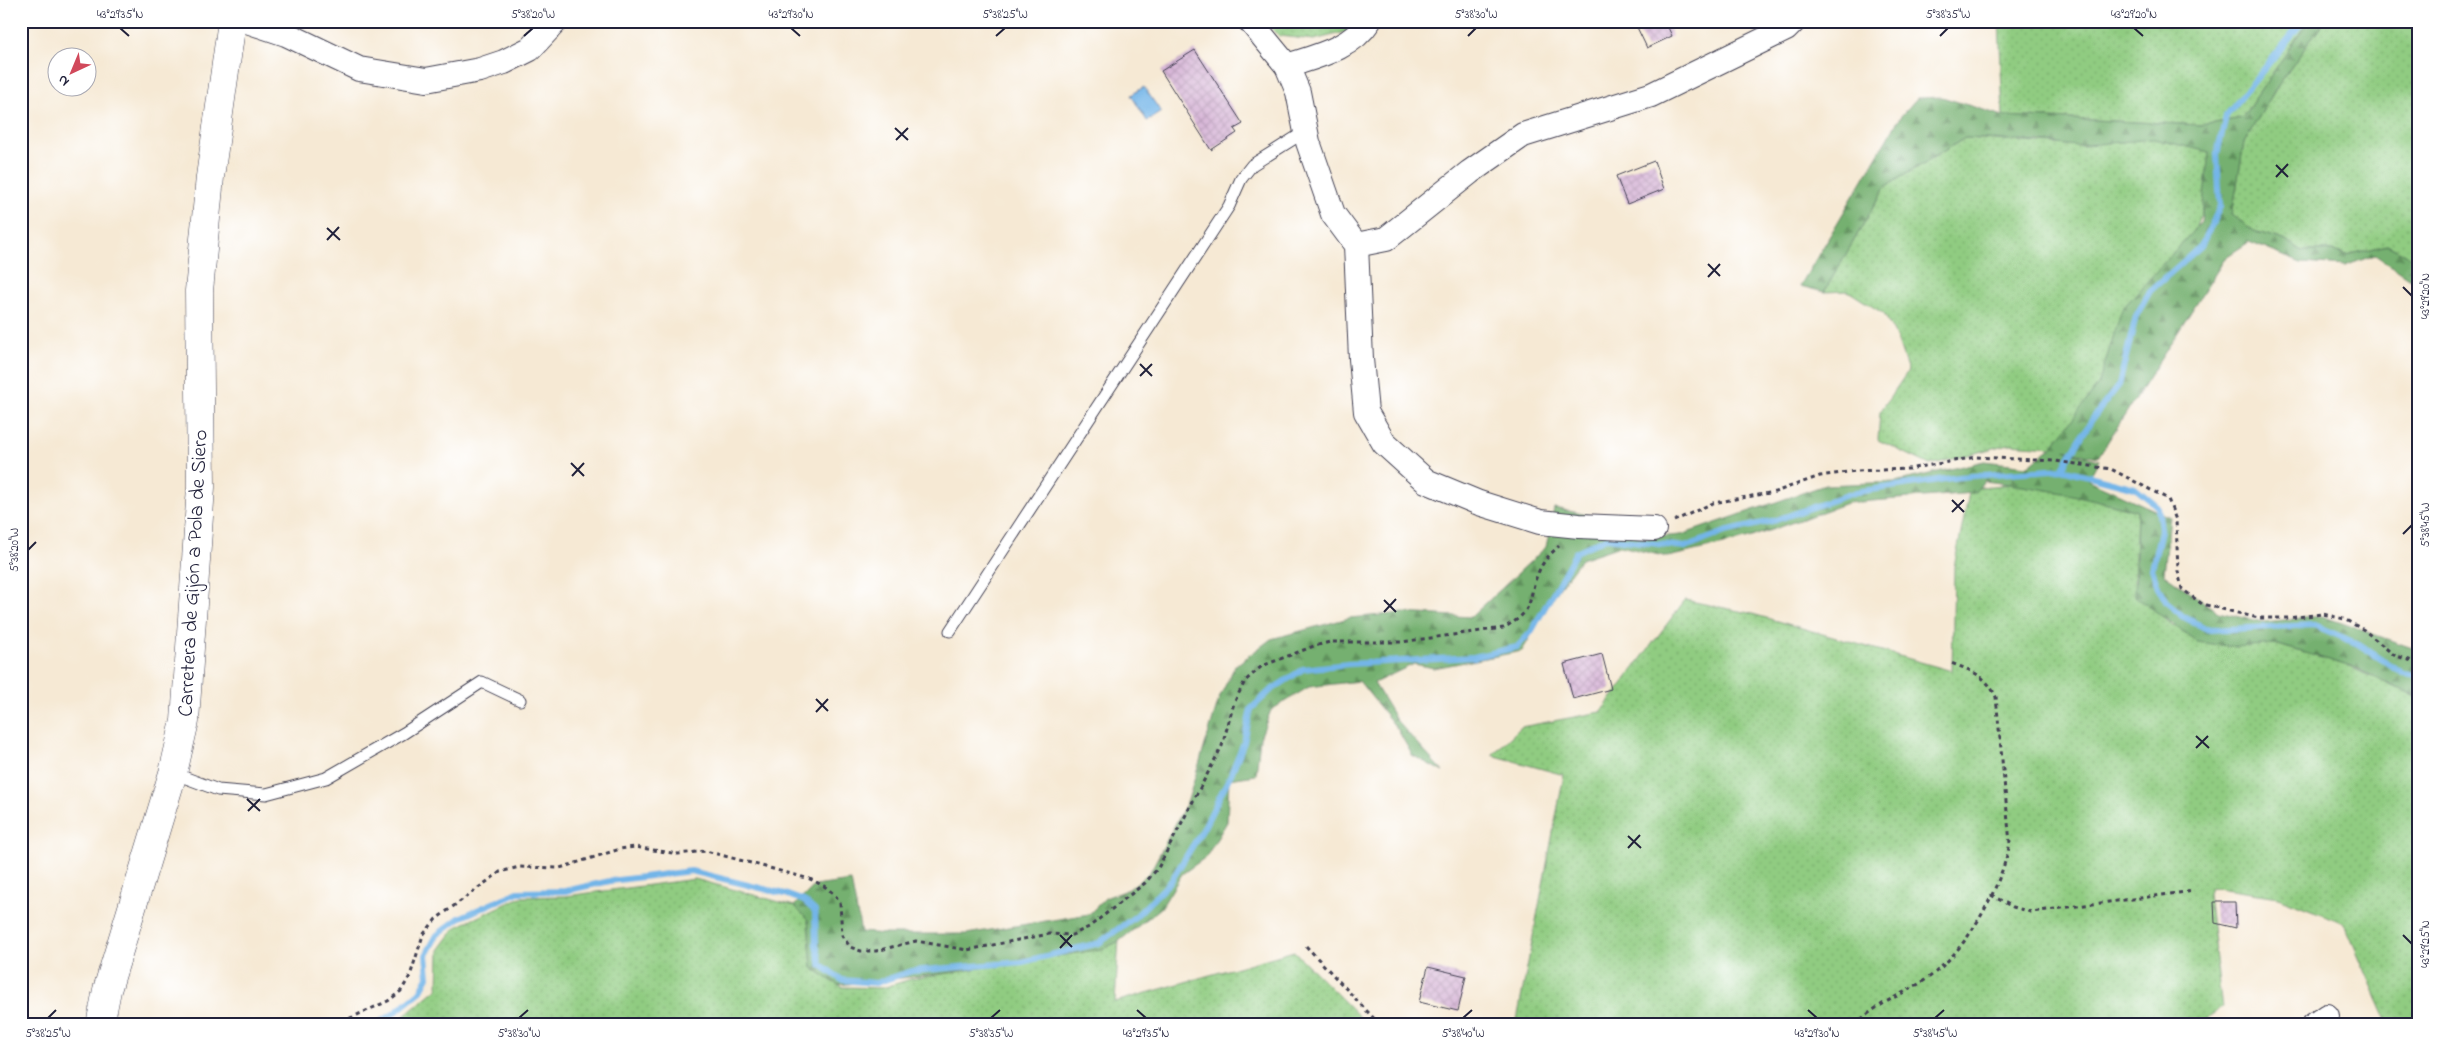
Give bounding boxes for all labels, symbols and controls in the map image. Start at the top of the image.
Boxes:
text: 43°29'35"N [97,6,143,24]
text: 5°38'20"W [511,6,555,24]
text: 43°29'30"N [768,6,814,24]
text: 5°38'25"W [982,6,1028,24]
text: 5°38'30"W [1454,6,1498,24]
text: 5°38'35"W [1926,6,1970,24]
text: 43°29'20"N [2111,6,2157,24]
north arrow [48,48,98,98]
text: N [53,69,75,91]
text: 43°29'20"N [2417,273,2435,319]
street label: Carretera de Gijón a Pola de Siero [171,429,217,717]
text: 5°38'45"W [2417,503,2435,547]
text: 5°38'20"W [6,528,24,572]
text: 43°29'25"N [2417,920,2435,968]
text: 5°38'25"W [25,1025,71,1043]
text: 5°38'30"W [497,1025,541,1043]
text: 5°38'35"W [969,1025,1013,1043]
text: 43°29'35"N [1123,1025,1169,1043]
text: 5°38'40"W [1441,1025,1485,1043]
text: 43°29'30"N [1794,1025,1840,1043]
text: 5°38'45"W [1913,1025,1957,1043]

